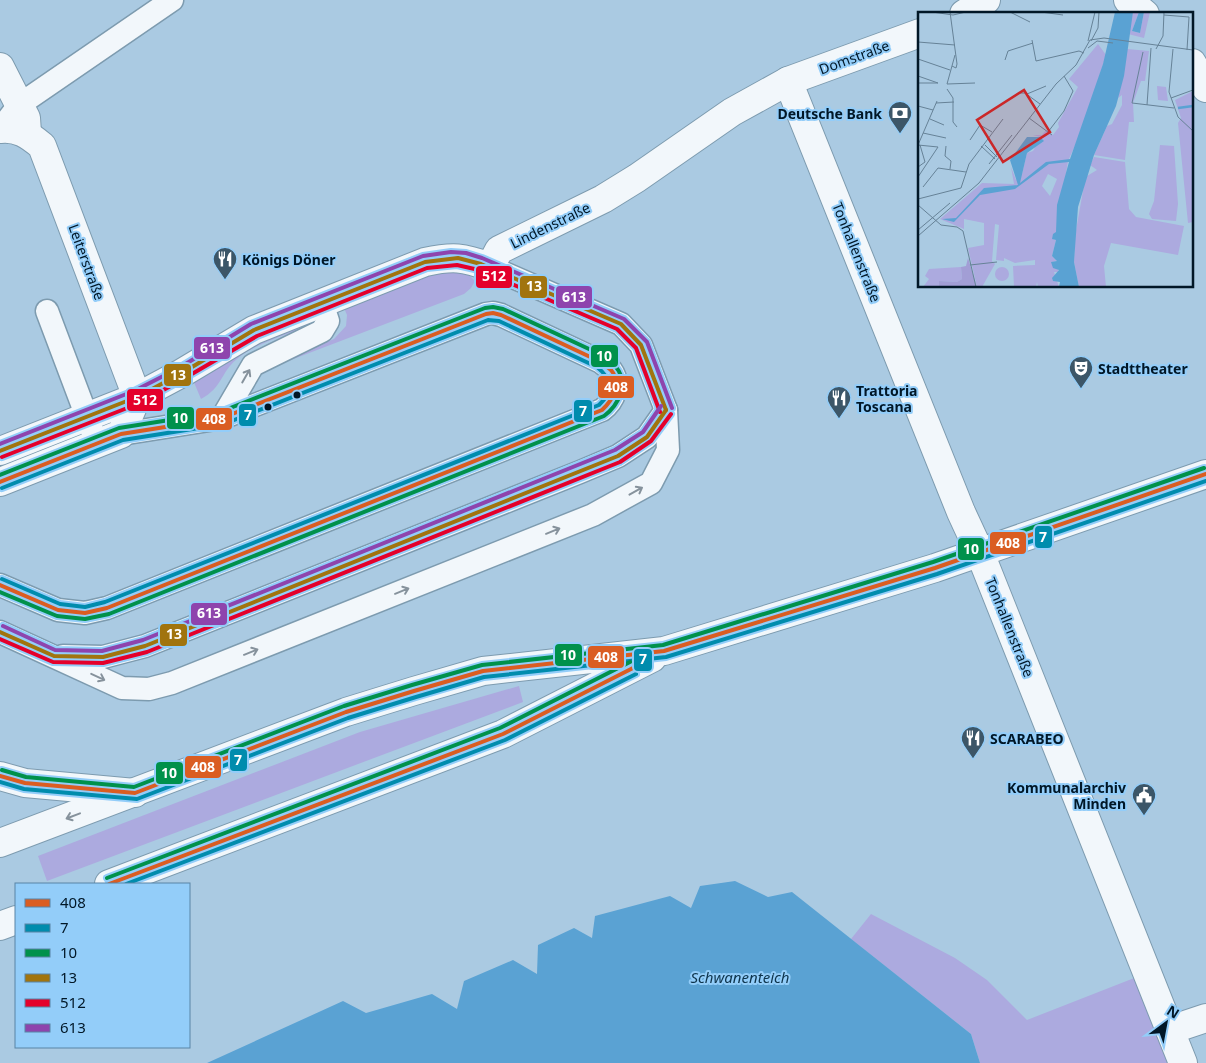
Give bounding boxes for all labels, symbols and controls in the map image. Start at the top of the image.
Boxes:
inset map [918,12,1194,288]
street label: Domstraße [816,35,892,79]
bank icon: Deutsche Bank [887,100,913,134]
place label: Deutsche Bank [777,104,882,123]
street label: Lindenstraße [507,197,593,253]
street label: Tonhallenstraße [828,199,886,305]
street label: Leiterstraße [64,221,110,303]
restaurant icon: Königs Döner [212,246,238,280]
place label: Königs Döner [242,250,336,269]
line badge: 512 [475,265,513,289]
text: 512 [482,266,506,285]
line badge: 13 [519,275,548,299]
text: 13 [526,276,542,295]
line badge: 613 [555,285,593,309]
text: 613 [562,287,586,306]
line badge: 613 [193,336,231,360]
text: 613 [200,338,224,357]
line badge: 10 [590,344,619,368]
text: 10 [596,346,612,365]
theatre icon: Stadttheater [1068,355,1094,389]
place label: Stadttheater [1098,359,1188,378]
line badge: 13 [163,363,192,387]
text: 13 [170,365,186,384]
one-way arrow [242,369,252,383]
line badge: 408 [597,375,635,399]
text: 408 [604,377,628,396]
place label: Trattoria Toscana [856,381,917,416]
restaurant icon: Trattoria Toscana [826,385,852,419]
line badge: 512 [126,388,164,412]
text: 512 [133,390,157,409]
unlabelled marker [292,390,302,400]
line badge: 7 [573,399,593,423]
text: 7 [579,401,587,420]
unlabelled marker [263,402,273,412]
line badge: 7 [238,403,257,427]
text: 7 [244,405,252,424]
line badge: 10 [166,406,195,430]
line badge: 408 [195,407,233,431]
text: 10 [172,408,188,427]
text: 408 [202,409,226,428]
one-way arrow [628,486,642,496]
one-way arrow [545,525,560,535]
line badge: 7 [1034,525,1053,549]
text: 7 [1039,527,1047,546]
line badge: 408 [989,531,1027,555]
text: 408 [996,533,1020,552]
line badge: 10 [957,537,985,561]
text: 10 [963,539,979,558]
street label: Tonhallenstraße [981,574,1039,680]
one-way arrow [394,586,409,595]
line badge: 613 [190,602,228,626]
text: 613 [197,603,221,622]
line badge: 13 [159,623,188,647]
text: 13 [166,624,182,643]
line badge: 10 [554,643,583,667]
text: 10 [560,645,576,664]
line badge: 408 [587,645,625,669]
one-way arrow [244,646,259,655]
text: 408 [594,647,618,666]
line badge: 7 [633,648,653,672]
text: 7 [639,649,647,668]
one-way arrow [91,672,106,682]
restaurant icon: SCARABEO [960,725,986,759]
place label: SCARABEO [990,729,1064,748]
line badge: 7 [229,748,248,772]
text: 7 [234,750,242,769]
line badge: 408 [184,755,222,779]
text: 408 [191,757,215,776]
line badge: 10 [155,761,184,785]
text: 10 [161,763,177,782]
place label: Kommunalarchiv Minden [1007,778,1126,813]
public building icon: Kommunalarchiv Minden [1131,782,1157,816]
one-way arrow [66,812,81,821]
legend [15,883,190,1048]
text: 408 [60,892,86,912]
text: 7 [60,917,69,937]
text: 10 [60,942,77,962]
text: 13 [60,967,77,987]
water label: Schwanenteich [690,967,790,987]
text: 512 [60,992,86,1012]
north arrow [1141,998,1191,1048]
text: N [1163,1000,1183,1023]
text: 613 [60,1017,86,1037]

